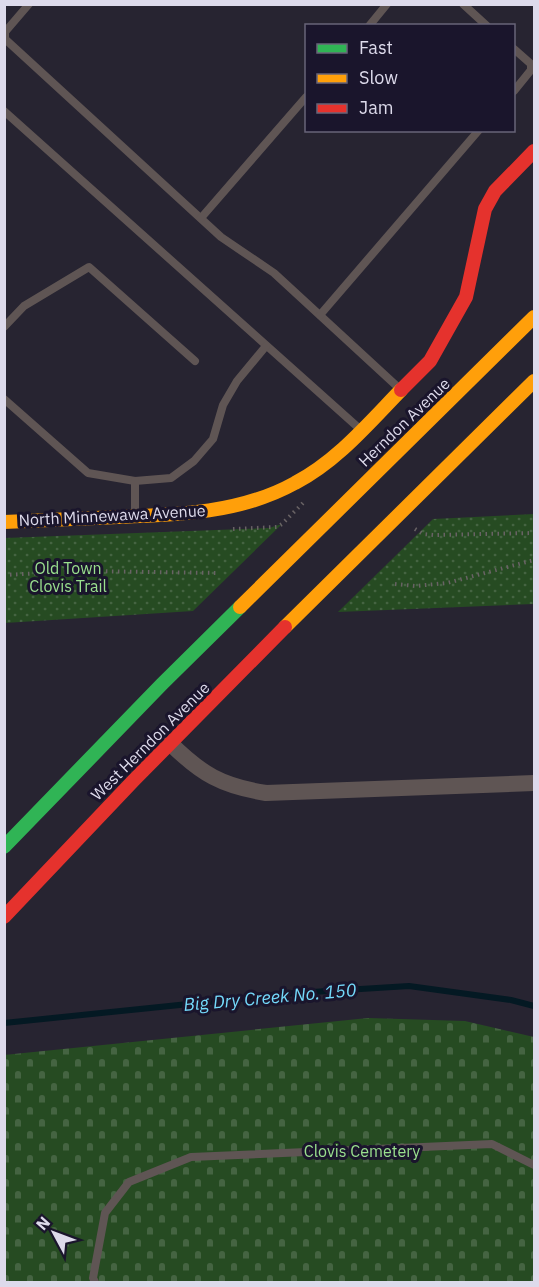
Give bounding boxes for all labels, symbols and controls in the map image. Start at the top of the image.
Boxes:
legend [305,24,515,132]
text: Fast [359,36,393,59]
text: Slow [359,66,398,89]
text: Jam [359,96,394,119]
street label: Herndon Avenue [354,373,454,471]
street label: North Minnewawa Avenue [18,500,206,530]
park label: Old Town Clovis Trail [29,558,107,596]
street label: West Herndon Avenue [87,677,214,804]
water label: Big Dry Creek No. 150 [183,978,358,1016]
park label: Clovis Cemetery [304,1141,420,1161]
north arrow [24,1203,84,1263]
text: N [31,1212,54,1234]

